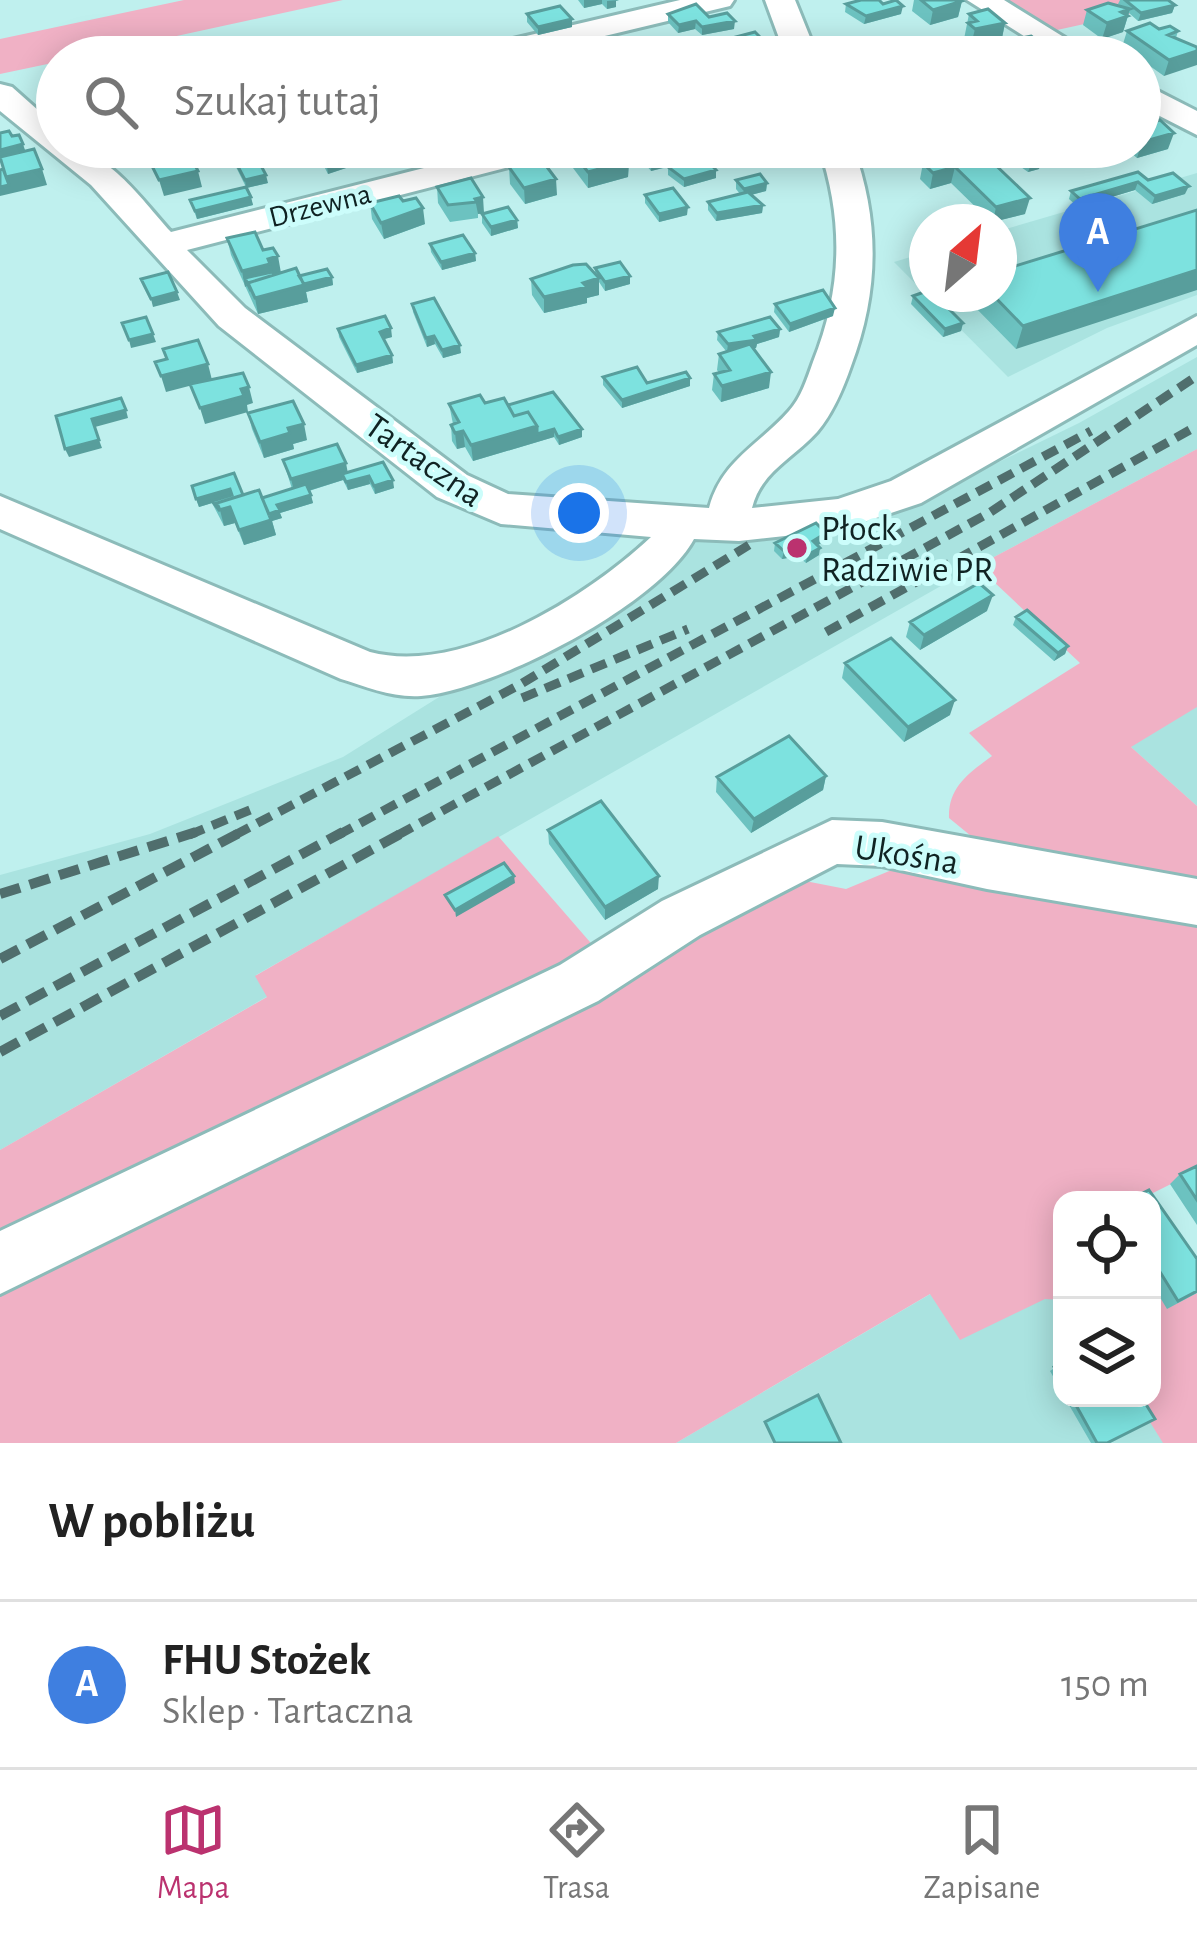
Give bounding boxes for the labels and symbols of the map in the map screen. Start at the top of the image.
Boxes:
street label: Drzewna [266,179,375,233]
pin: A [1059,193,1137,292]
north arrow [909,204,1017,312]
street label: Tartaczna [358,407,490,514]
your location [549,483,609,543]
place label: Płock Radziwie PR [821,511,993,588]
marker: Płock Radziwie PR [784,535,810,561]
street label: Ukośna [852,829,961,881]

